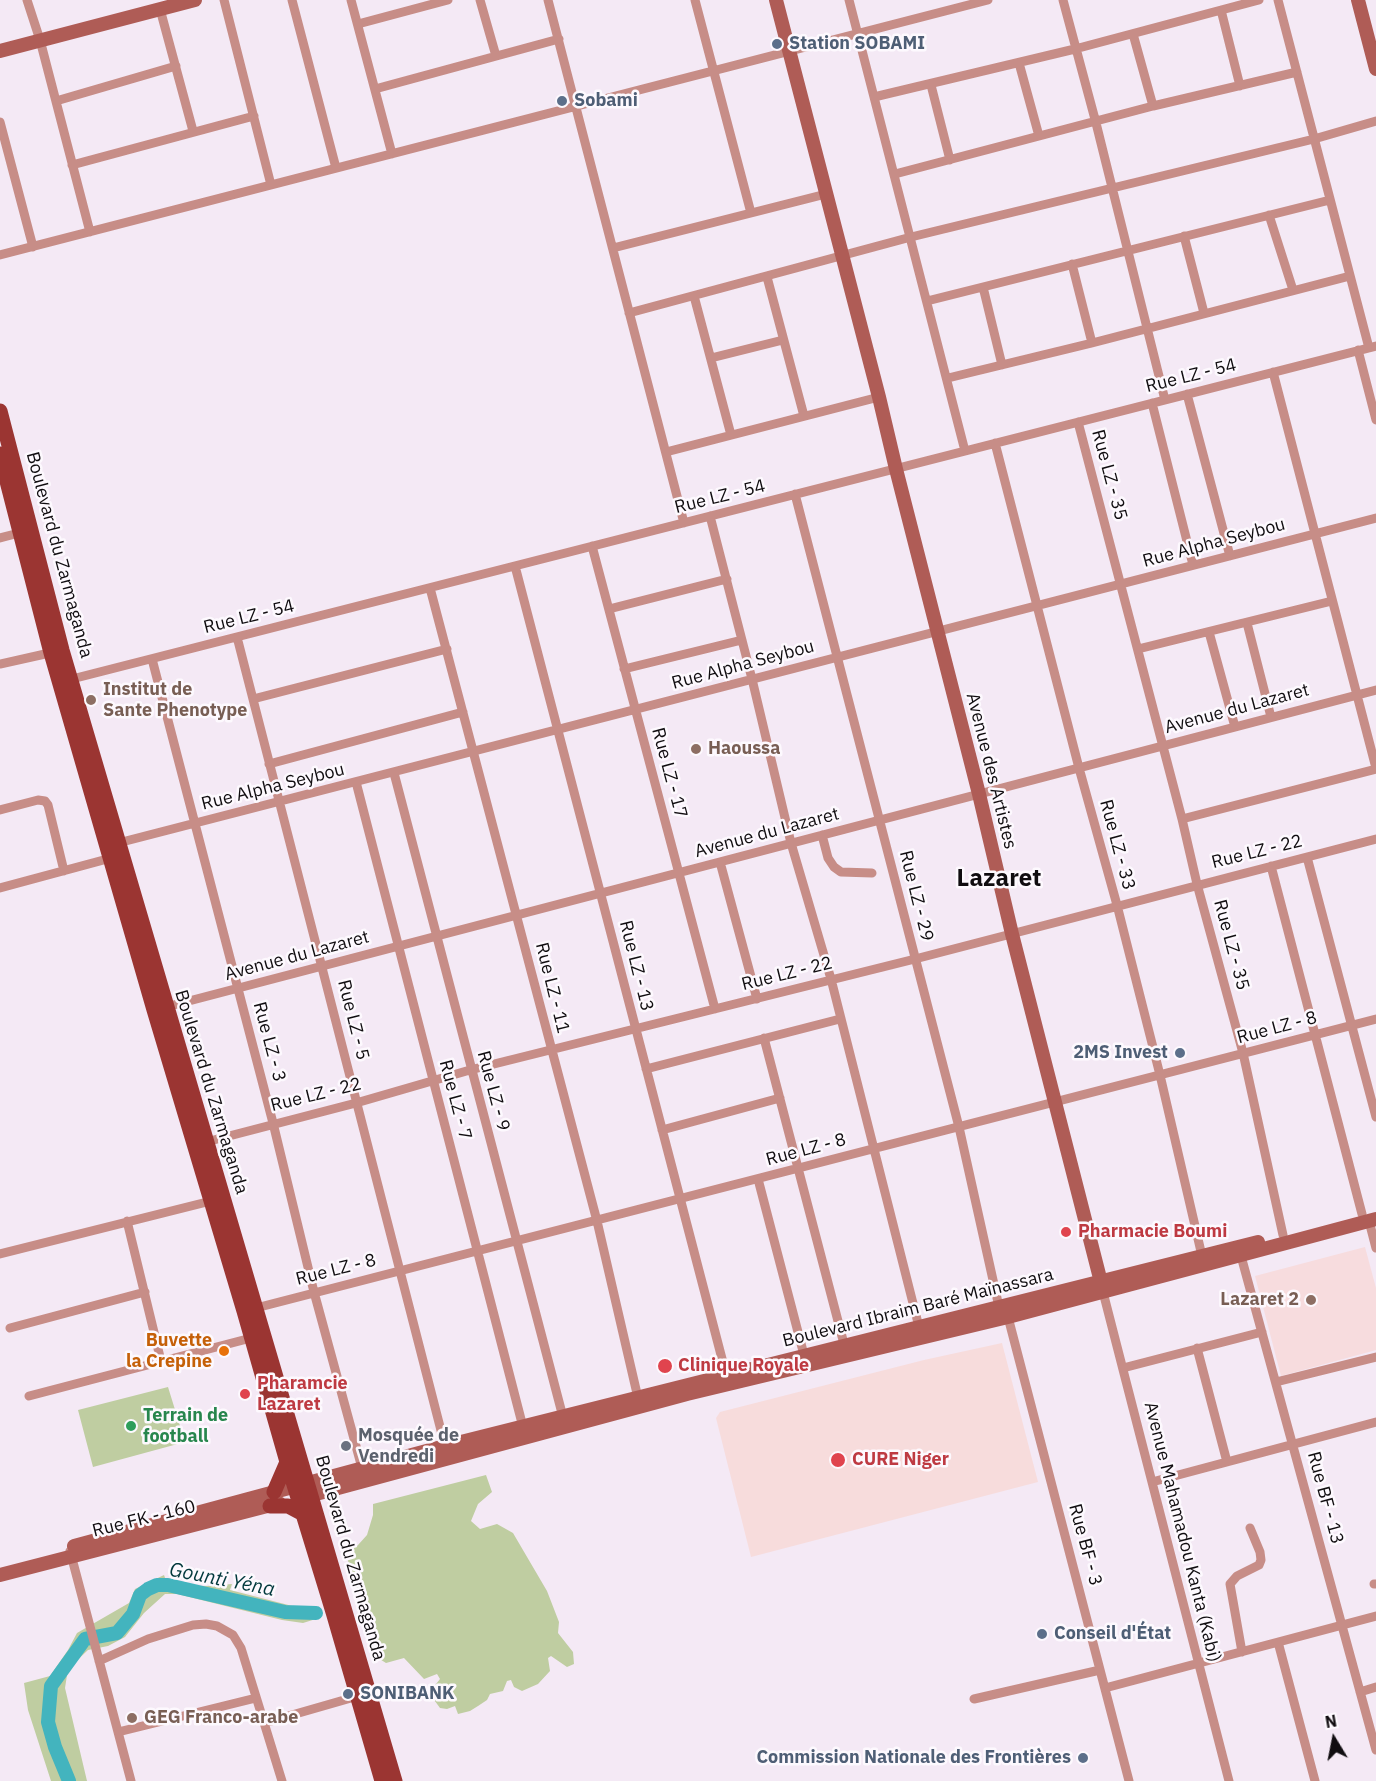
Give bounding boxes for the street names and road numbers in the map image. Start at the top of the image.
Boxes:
street label: Rue LZ - 54 [1143,354,1239,398]
street label: Rue LZ - 35 [1087,427,1131,523]
street label: Boulevard du Zarmaganda [21,450,97,660]
street label: Rue LZ - 54 [672,475,768,519]
street label: Rue Alpha Seybou [1140,514,1288,572]
street label: Rue LZ - 54 [201,595,297,639]
street label: Rue Alpha Seybou [669,636,817,694]
street label: Avenue du Lazaret [1162,679,1312,739]
street label: Avenue des Artistes [961,691,1021,851]
street label: Rue LZ - 17 [647,725,691,821]
street label: Rue Alpha Seybou [199,759,347,815]
street label: Rue LZ - 33 [1095,797,1139,893]
street label: Avenue du Lazaret [692,803,842,863]
street label: Rue LZ - 22 [1209,830,1305,874]
street label: Rue LZ - 29 [894,848,938,944]
street label: Rue LZ - 35 [1209,897,1253,993]
street label: Rue LZ - 13 [614,918,658,1014]
street label: Avenue du Lazaret [222,926,372,986]
street label: Rue LZ - 11 [530,940,574,1036]
street label: Rue LZ - 22 [739,952,835,996]
street label: Rue LZ - 5 [333,978,373,1062]
street label: Boulevard du Zarmaganda [170,987,252,1197]
street label: Rue LZ - 3 [248,1000,290,1084]
street label: Rue LZ - 8 [1235,1007,1319,1049]
street label: Rue LZ - 9 [472,1049,514,1133]
street label: Rue LZ - 7 [434,1058,476,1142]
street label: Rue LZ - 22 [268,1073,364,1117]
street label: Rue LZ - 8 [764,1129,848,1171]
street label: Rue LZ - 8 [294,1250,378,1290]
street label: Boulevard Ibraim Baré Maïnassara [780,1264,1056,1352]
street label: Avenue Mahamadou Kanta (Kabi) [1139,1400,1225,1664]
street label: Rue BF - 13 [1302,1449,1348,1547]
street label: Boulevard du Zarmaganda [310,1453,390,1663]
street label: Rue FK - 160 [90,1496,198,1542]
street label: Rue BF - 3 [1064,1502,1106,1588]

